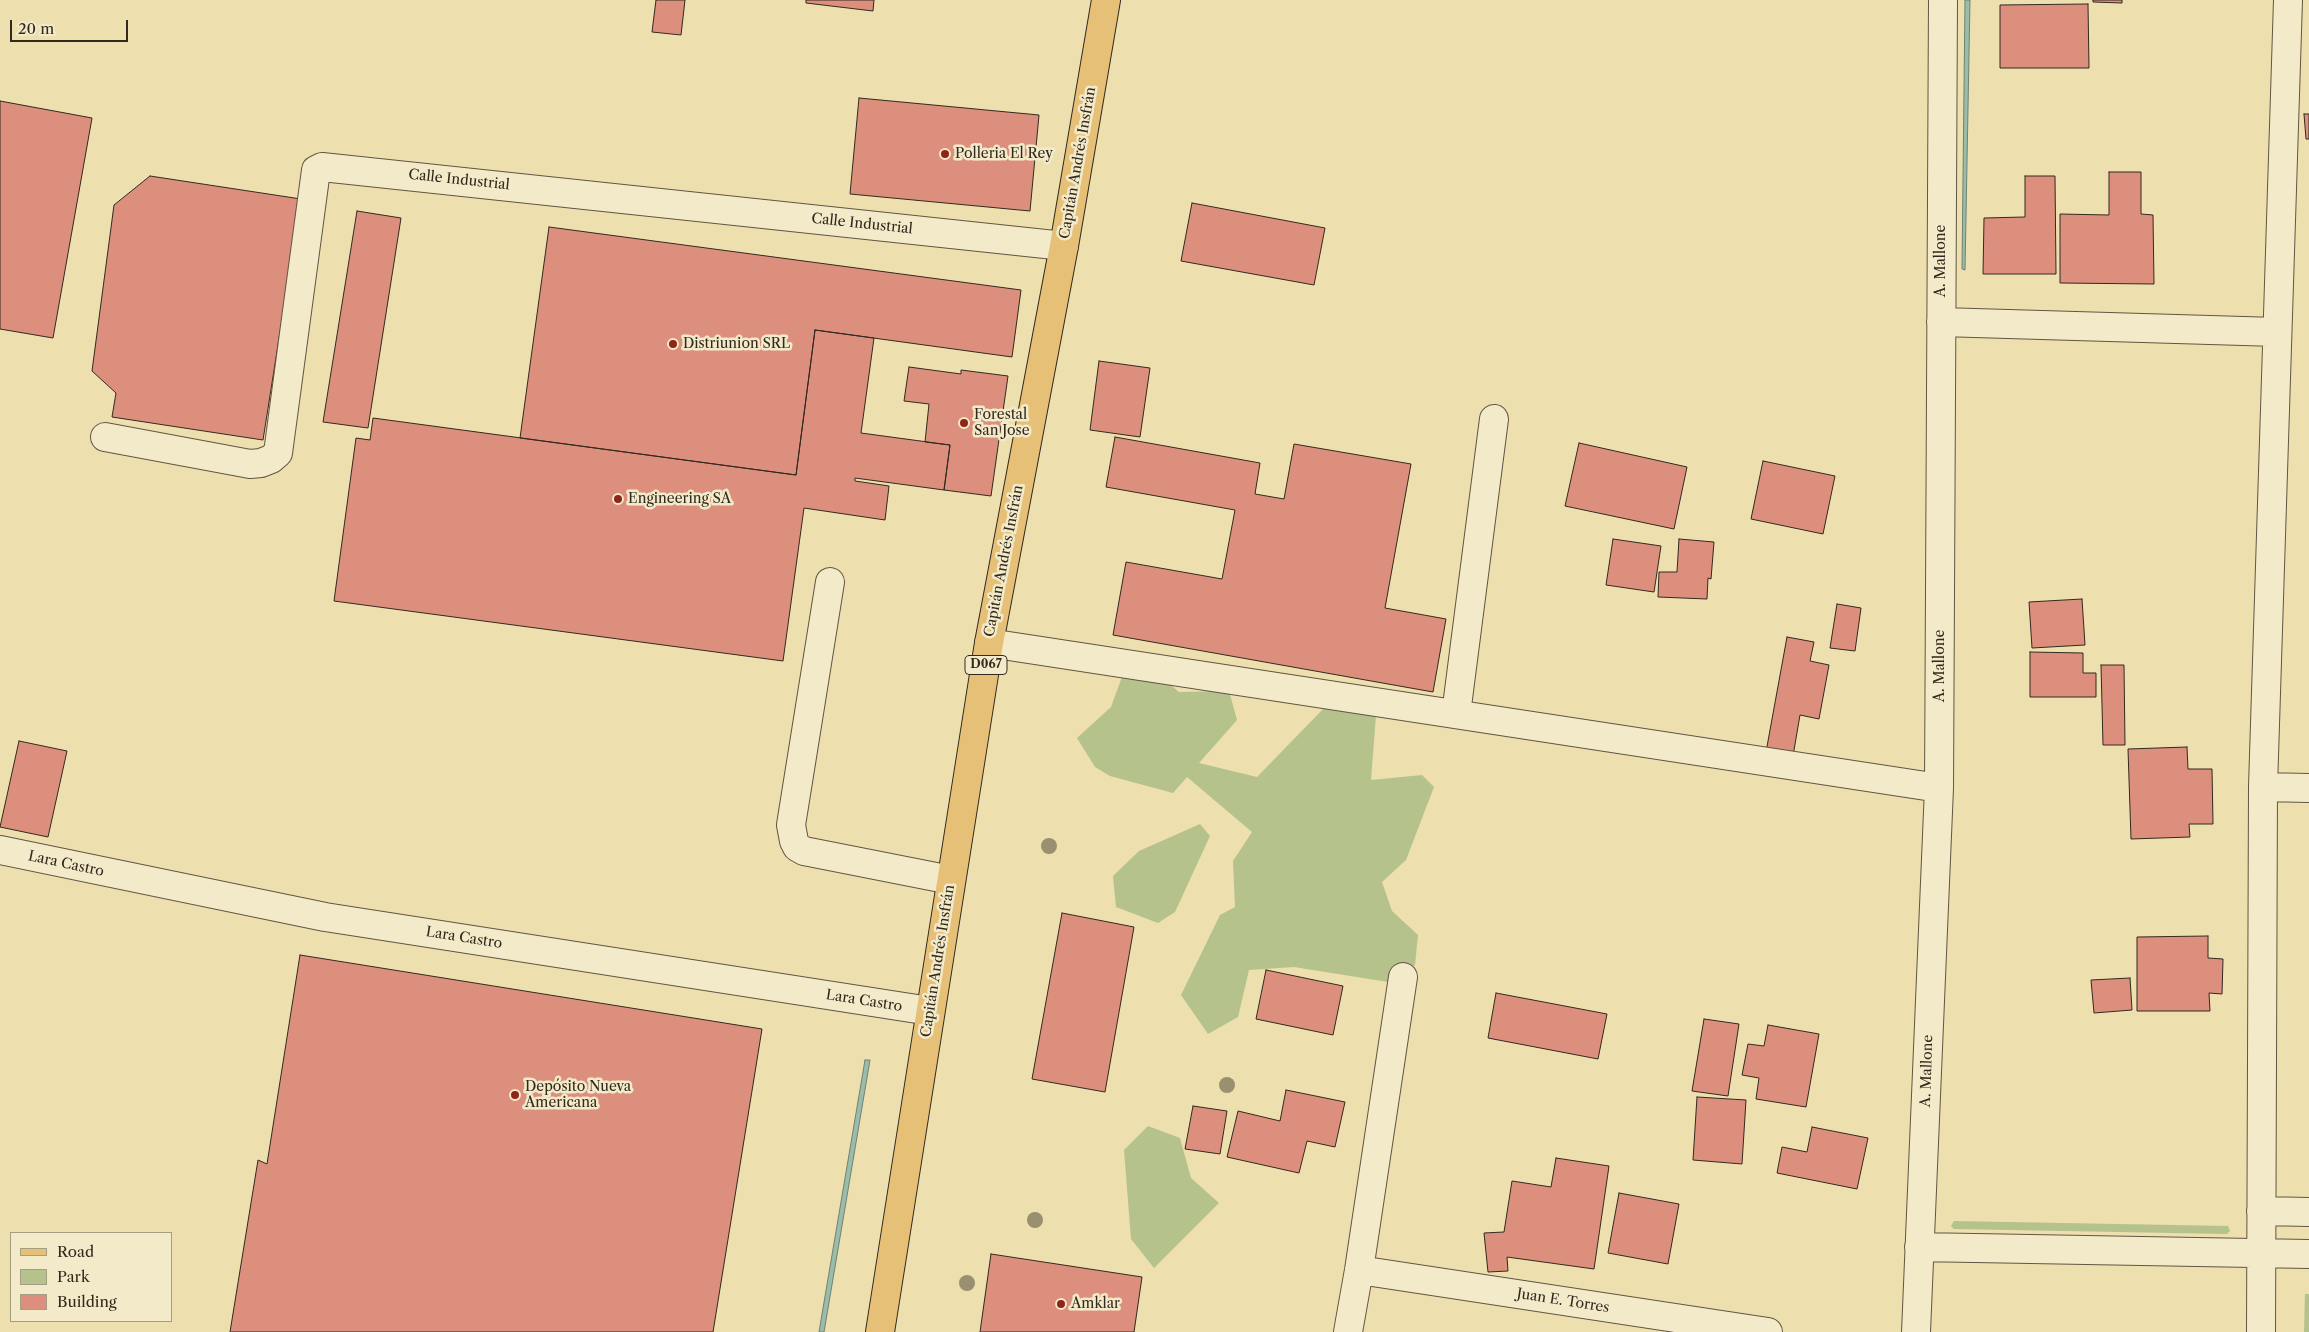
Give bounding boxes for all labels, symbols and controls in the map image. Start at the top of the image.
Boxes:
scale bar [12,10,130,42]
text: 20 m [18,19,54,38]
street label: Capitán Andrés Insfrán [1056,86,1100,240]
place label: Polleria El Rey [955,146,1053,162]
marker: Polleria El Rey [939,148,951,160]
street label: Calle Industrial [407,166,511,194]
street label: Calle Industrial [810,210,914,238]
street label: A. Mallone [1933,225,1949,297]
place label: Distriunion SRL [683,336,790,352]
marker: Distriunion SRL [667,338,679,350]
place label: Forestal San Jose [974,407,1029,440]
marker: Forestal San Jose [958,417,970,429]
street label: Capitán Andrés Insfrán [981,484,1027,638]
place label: Engineering SA [628,491,731,507]
marker: Engineering SA [612,493,624,505]
street label: A. Mallone [1932,630,1948,702]
road number: D067 [965,656,1007,674]
street label: Lara Castro [27,848,105,880]
street label: Capitán Andrés Insfrán [918,884,958,1038]
street label: Lara Castro [425,924,503,952]
street label: Lara Castro [825,987,903,1015]
street label: A. Mallone [1917,1034,1937,1108]
place label: Depósito Nueva Americana [525,1079,631,1112]
marker: Depósito Nueva Americana [509,1089,521,1101]
legend [10,1232,172,1322]
text: Road [57,1242,94,1261]
text: Park [57,1267,90,1286]
street label: Juan E. Torres [1515,1285,1611,1317]
text: Building [57,1292,117,1311]
place label: Amklar [1071,1296,1120,1312]
marker: Amklar [1055,1298,1067,1310]

